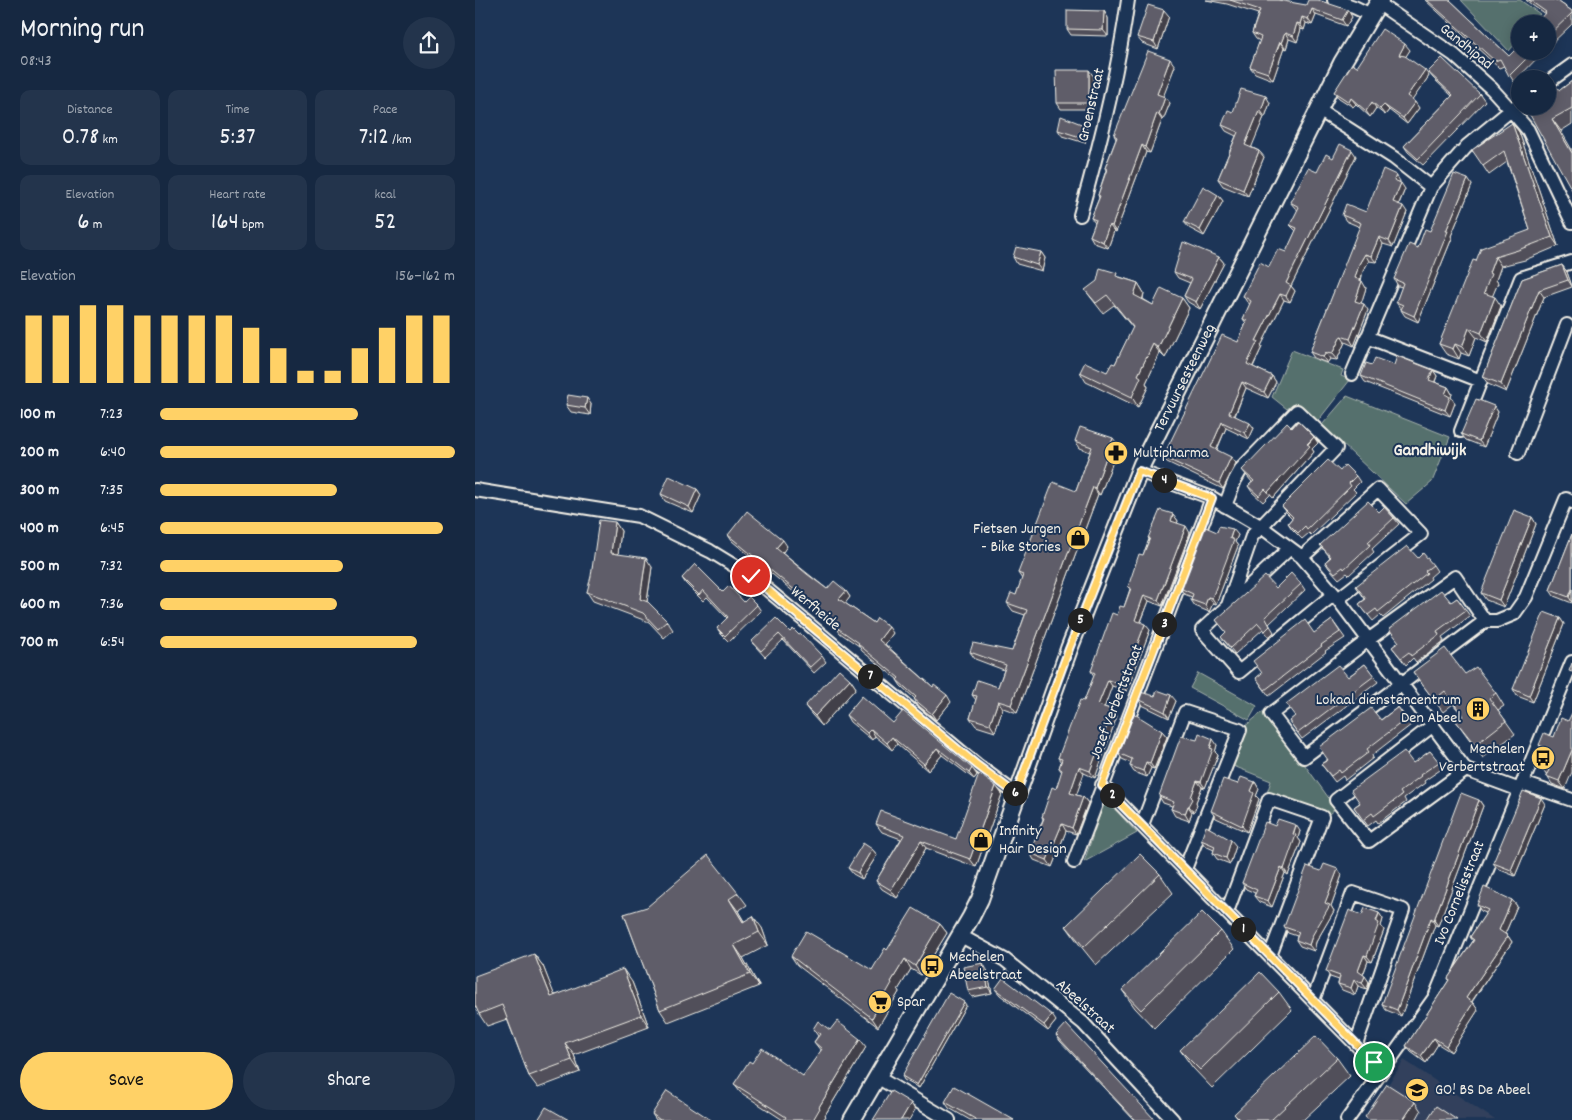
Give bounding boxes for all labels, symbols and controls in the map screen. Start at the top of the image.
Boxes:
text: Morning run [20,11,144,51]
map controls [1511,15,1556,115]
button: + [1511,15,1556,60]
button: share [403,17,455,69]
street label: Gandhipad [1434,18,1498,76]
text: 08:43 [20,50,52,73]
street label: Groenstraat [1072,66,1112,144]
button: − [1511,70,1556,115]
text: Distance [67,100,113,120]
text: Time [226,100,249,120]
text: Pace [373,100,398,120]
text: 0.78 [62,120,99,156]
text: 5:37 [219,120,256,156]
text: 7:12 [359,120,389,156]
text: km [99,130,118,150]
text: /km [389,130,412,150]
text: Elevation [65,185,114,205]
text: Heart rate [209,185,266,205]
text: kcal [375,185,396,205]
text: 6 [77,205,90,241]
text: 164 [211,205,239,241]
text: 52 [374,205,396,241]
text: m [90,215,102,235]
text: bpm [239,215,264,235]
text: Elevation [20,265,76,288]
text: 156–162 m [395,265,455,288]
street label: Tervuursesteenweg [1148,320,1222,436]
text: 100 m [20,403,56,426]
text: 7:23 [100,403,123,426]
district label: Gandhiwijk [1394,439,1467,464]
pharmacy icon: Multipharma [1103,440,1129,466]
text: 200 m [20,441,59,464]
text: 6:40 [100,441,126,464]
place label: Multipharma [1133,442,1209,465]
pin: 4 [1151,468,1177,492]
text: 4 [1162,470,1167,490]
text: 300 m [20,479,59,502]
text: 7:35 [100,479,123,502]
text: 400 m [20,517,59,540]
text: 6:45 [100,517,125,540]
place label: Fietsen Jurgen - Bike Stories [973,518,1061,559]
shop icon: Fietsen Jurgen - Bike Stories [1065,525,1091,551]
text: 500 m [20,555,60,578]
text: 7:32 [100,555,123,578]
pin [730,555,772,597]
icon: check [737,562,765,590]
street label: Werfheide [785,581,845,637]
text: 600 m [20,593,60,616]
text: 7:36 [100,593,124,616]
pin: 5 [1067,608,1093,632]
text: 5 [1077,610,1084,630]
pin: 3 [1151,612,1177,636]
text: 3 [1161,614,1168,634]
text: 700 m [20,631,58,654]
text: 6:54 [100,631,125,654]
street label: Jozef Verbertstraat [1085,641,1150,763]
pin: 7 [857,664,883,688]
text: 7 [868,666,873,686]
place label: Lokaal dienstencentrum Den Abeel [1316,689,1461,730]
building icon: Lokaal dienstencentrum Den Abeel [1465,696,1491,722]
place label: Mechelen Verbertstraat [1439,738,1525,779]
bus stop icon: Mechelen Verbertstraat [1530,745,1556,771]
pin: 6 [1003,780,1027,806]
pin: 2 [1099,782,1125,808]
text: 6 [1012,783,1019,803]
text: 2 [1109,785,1116,805]
place label: Infinity Hair Design [999,820,1067,861]
shop icon: Infinity Hair Design [968,827,994,853]
street label: Ivo Cornelisstraat [1429,837,1491,949]
pin: 1 [1231,916,1255,942]
text: 1 [1242,919,1245,939]
place label: Mechelen Abeelstraat [949,946,1022,987]
bus stop icon: Mechelen Abeelstraat [919,953,945,979]
street label: Abeelstraat [1050,974,1120,1040]
supermarket icon: Spar [867,989,893,1015]
place label: Spar [897,991,925,1014]
pin [1353,1041,1395,1083]
icon: arrive [1360,1048,1388,1076]
button: Save [20,1052,233,1110]
button: Share [243,1052,455,1110]
school or university icon: GO! BS De Abeel [1404,1077,1430,1103]
place label: GO! BS De Abeel [1435,1079,1530,1102]

